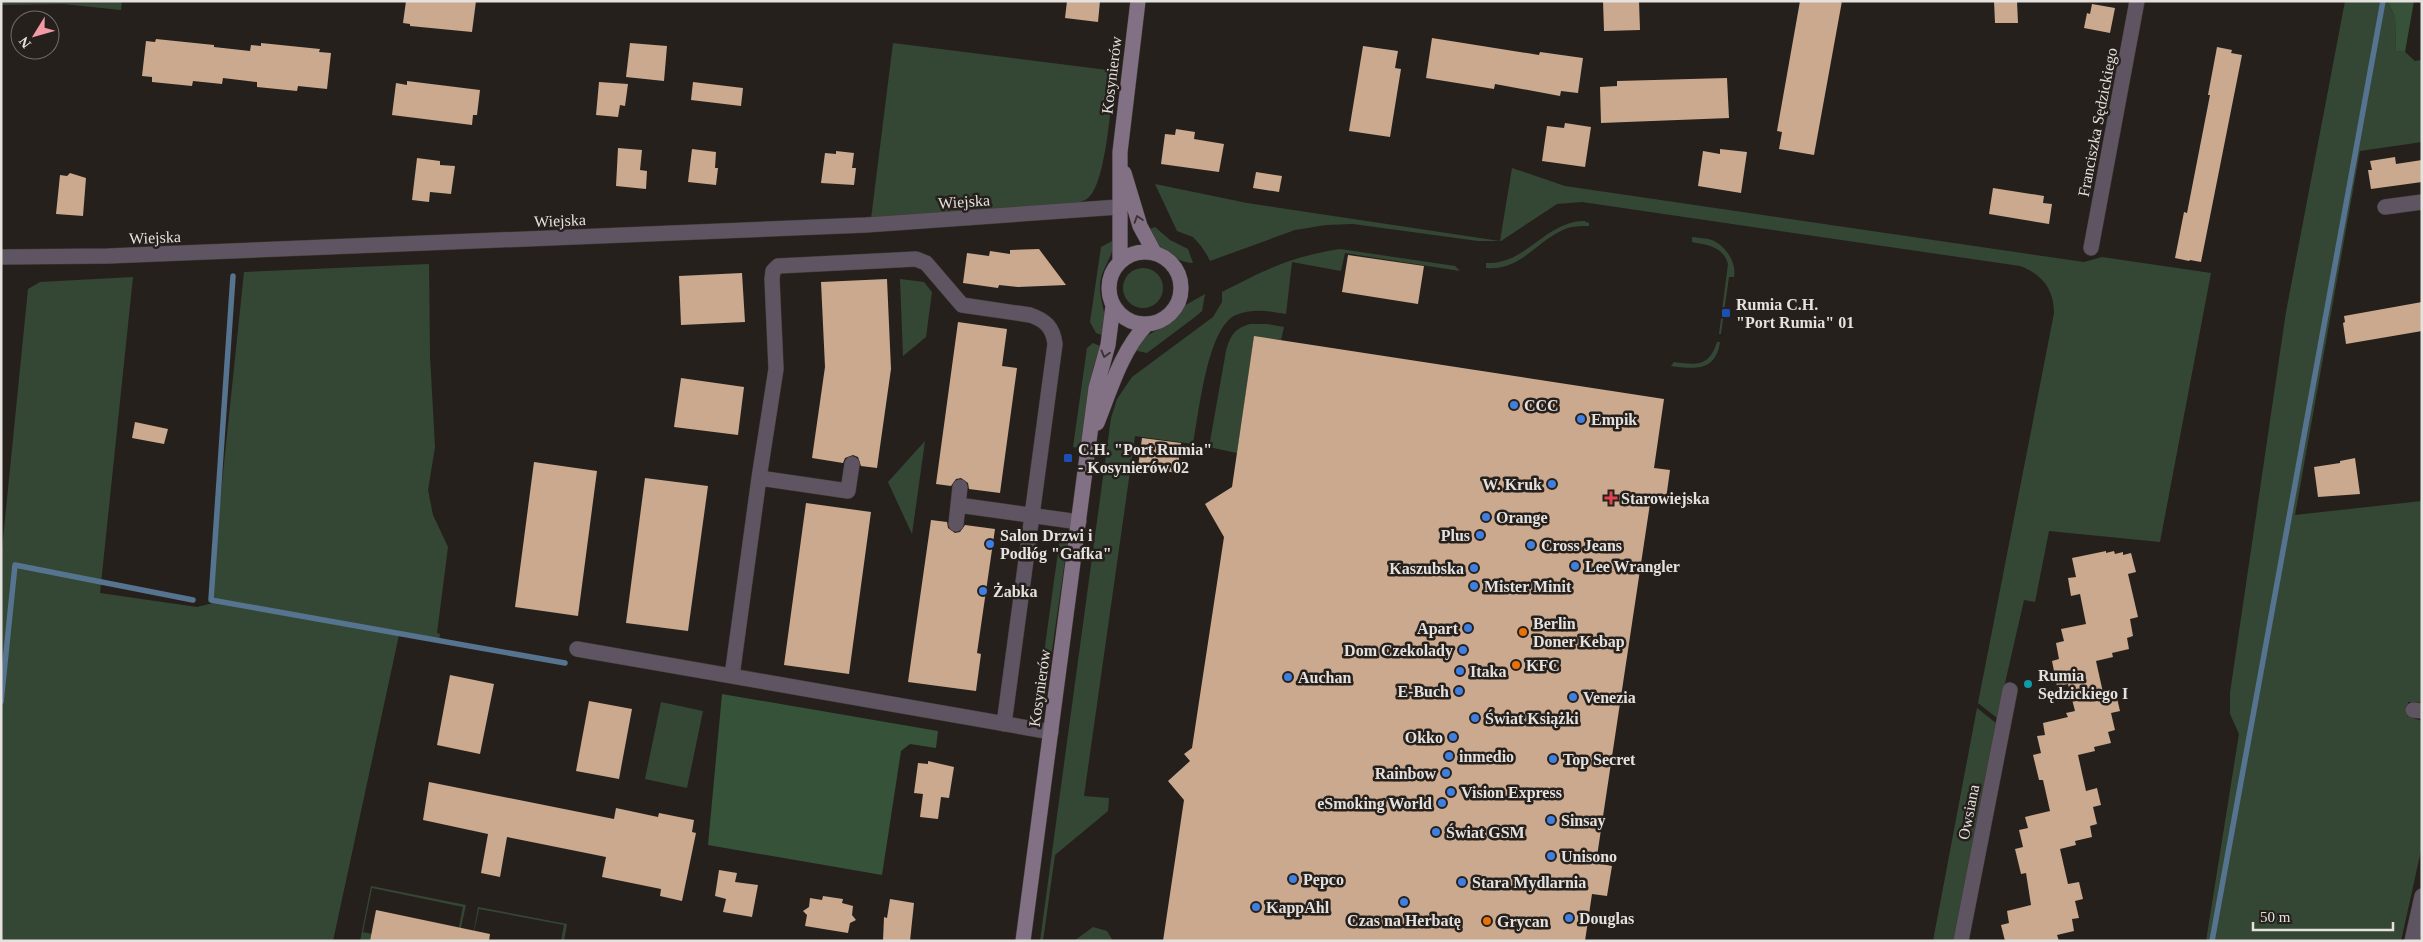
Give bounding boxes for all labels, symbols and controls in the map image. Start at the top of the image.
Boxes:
north arrow [10,10,60,60]
text: N [16,34,34,51]
street label: Kosynierów [1098,35,1126,115]
street label: Franciszka Sędzickiego [2075,46,2121,198]
street label: Wiejska [938,191,991,213]
street label: Wiejska [534,211,586,231]
one-way arrow [1133,215,1143,223]
street label: Wiejska [129,228,181,248]
place label: Rumia C.H. "Port Rumia" 01 [1736,296,1854,331]
marker: Rumia C.H. "Port Rumia" 01 [1720,307,1732,319]
one-way arrow [1101,350,1111,358]
place label: CCC [1524,397,1559,414]
marker: CCC [1508,399,1520,411]
place label: Empik [1591,411,1637,429]
marker: Empik [1575,413,1587,425]
place label: C.H. "Port Rumia" - Kosynierów 02 [1078,441,1212,477]
marker: C.H. "Port Rumia" - Kosynierów 02 [1062,452,1074,464]
place label: W. Kruk [1482,476,1542,493]
marker: W. Kruk [1546,478,1558,490]
place label: Starowiejska [1621,490,1710,508]
marker: Starowiejska [1605,492,1617,504]
place label: Orange [1496,509,1548,527]
marker: Orange [1480,511,1492,523]
place label: Salon Drzwi i Podłóg "Gafka" [1000,527,1112,563]
place label: Plus [1441,527,1470,544]
marker: Plus [1474,529,1486,541]
place label: Cross Jeans [1541,537,1622,554]
marker: Salon Drzwi i Podłóg "Gafka" [984,538,996,550]
marker: Cross Jeans [1525,539,1537,551]
place label: Lee Wrangler [1585,558,1680,576]
place label: Kaszubska [1389,560,1464,577]
marker: Lee Wrangler [1569,560,1581,572]
marker: Kaszubska [1468,562,1480,574]
place label: Mister Minit [1484,578,1572,595]
marker: Mister Minit [1468,580,1480,592]
place label: Żabka [993,582,1037,600]
marker: Żabka [977,585,989,597]
place label: Berlin Doner Kebap [1533,615,1625,651]
place label: Apart [1417,620,1459,638]
marker: Apart [1462,622,1474,634]
marker: Berlin Doner Kebap [1517,626,1529,638]
place label: Dom Czekolady [1344,642,1453,660]
marker: Dom Czekolady [1457,644,1469,656]
street label: Kosynierów [1026,648,1054,728]
place label: KFC [1526,657,1560,674]
marker: KFC [1510,659,1522,671]
place label: Itaka [1470,663,1506,680]
marker: Itaka [1454,665,1466,677]
place label: Rumia Sędzickiego I [2038,667,2128,703]
place label: Auchan [1298,669,1351,686]
marker: Auchan [1282,671,1294,683]
marker: Rumia Sędzickiego I [2022,678,2034,690]
place label: E-Buch [1397,683,1449,700]
marker: E-Buch [1453,685,1465,697]
place label: Venezia [1583,689,1636,706]
marker: Venezia [1567,691,1579,703]
place label: Świat Książki [1485,709,1579,728]
marker: Świat Książki [1469,712,1481,724]
place label: Okko [1405,729,1443,746]
marker: Okko [1447,731,1459,743]
place label: inmedio [1459,748,1514,765]
marker: inmedio [1443,750,1455,762]
place label: Top Secret [1563,751,1636,769]
marker: Top Secret [1547,753,1559,765]
place label: Rainbow [1375,765,1436,782]
marker: Rainbow [1440,767,1452,779]
street label: Owsiana [1955,783,1982,841]
place label: Vision Express [1461,784,1562,802]
marker: Vision Express [1445,786,1457,798]
place label: eSmoking World [1317,795,1432,813]
marker: eSmoking World [1436,797,1448,809]
place label: Sinsay [1561,812,1605,830]
marker: Sinsay [1545,814,1557,826]
place label: Świat GSM [1446,823,1525,841]
marker: Świat GSM [1430,826,1442,838]
place label: Unisono [1561,848,1617,865]
marker: Unisono [1545,850,1557,862]
place label: Pepco [1303,871,1344,889]
marker: Pepco [1287,873,1299,885]
place label: Stara Mydlarnia [1472,874,1586,892]
marker: Stara Mydlarnia [1456,876,1468,888]
marker: Czas na Herbatę [1398,896,1410,908]
place label: KappAhl [1266,899,1330,917]
scale bar [2253,900,2393,932]
marker: KappAhl [1250,901,1262,913]
text: 50 m [2260,909,2291,925]
place label: Douglas [1579,910,1634,928]
place label: Czas na Herbatę [1347,912,1461,930]
marker: Douglas [1563,912,1575,924]
place label: Grycan [1497,913,1549,931]
marker: Grycan [1481,915,1493,927]

